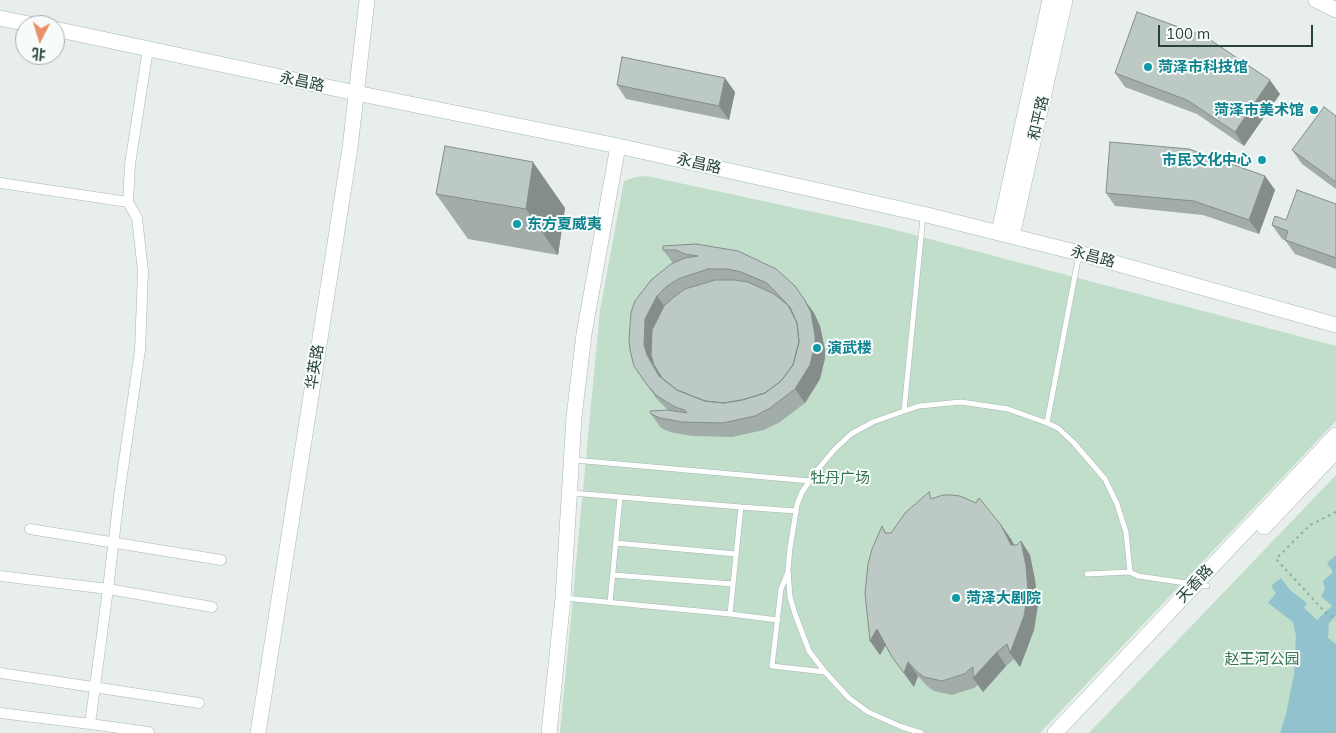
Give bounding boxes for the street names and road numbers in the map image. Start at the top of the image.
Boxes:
street label: 永昌路 [278,69,326,95]
street label: 和平路 [1025,94,1053,142]
street label: 永昌路 [675,150,723,178]
street label: 永昌路 [1069,242,1117,272]
street label: 华英路 [303,343,327,391]
street label: 天香路 [1173,561,1217,607]

